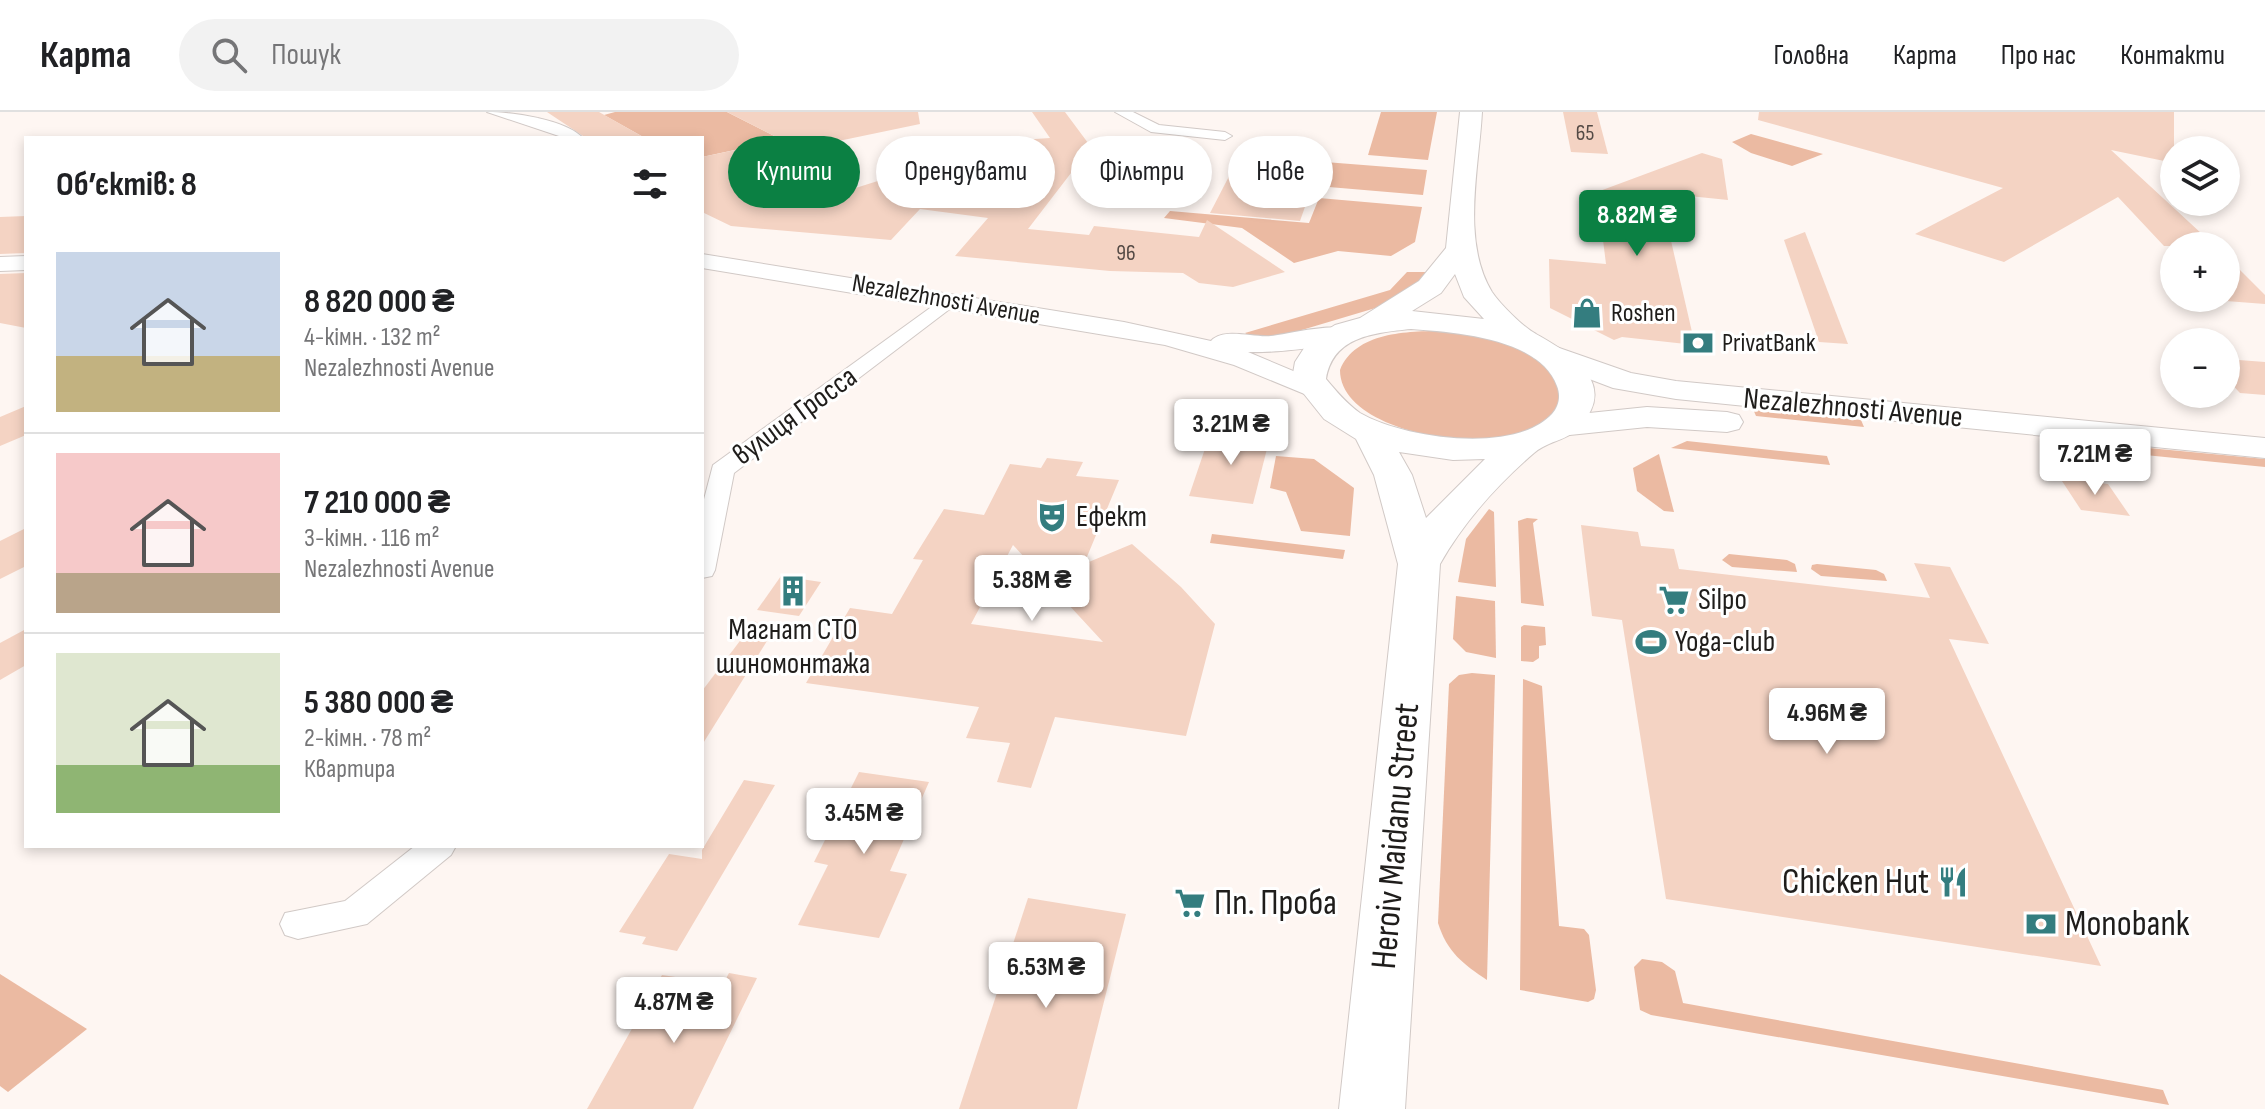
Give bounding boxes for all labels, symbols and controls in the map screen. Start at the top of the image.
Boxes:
search box [179,19,739,91]
text: Карта [40,33,131,78]
icon: search [207,33,251,77]
text: Пошук [271,37,341,73]
text: Головна [1773,39,1849,72]
text: Карта [1893,39,1957,72]
text: Про нас [2001,39,2076,72]
text: Контакти [2120,39,2225,72]
house number: 65 [1576,120,1594,147]
chip: Купити [728,136,860,208]
chip: Орендувати [876,136,1055,208]
chip: Фільтри [1071,136,1212,208]
chip: Нове [1228,136,1333,208]
map controls [2160,136,2240,408]
button: layers [2160,136,2240,216]
icon: filters [628,162,672,206]
text: Об’єктів: 8 [56,164,197,205]
pin: 8.82M ₴ [1563,190,1711,258]
text: 8.82M ₴ [1597,200,1677,231]
button: + [2160,232,2240,312]
house number: 96 [1116,240,1136,267]
street label: Nezalezhnosti Avenue [849,268,1043,332]
text: 8 820 000 ₴ [304,281,455,322]
icon: home [120,284,216,380]
shop icon: Roshen [1570,296,1604,330]
place label: Roshen [1611,298,1676,329]
text: 4-кімн. · 132 m² [304,322,441,353]
bank icon: PrivatBank [1681,326,1715,360]
place label: PrivatBank [1722,328,1816,359]
button: − [2160,328,2240,408]
text: Nezalezhnosti Avenue [304,353,495,384]
street label: вулиця Гросса [726,359,864,473]
street label: Nezalezhnosti Avenue [1742,380,1964,436]
pin: 3.21M ₴ [1157,399,1305,467]
text: 3.21M ₴ [1192,409,1270,440]
pin: 7.21M ₴ [2021,429,2169,497]
text: 7.21M ₴ [2058,439,2132,470]
text: 7 210 000 ₴ [304,482,450,523]
icon: home [120,485,216,581]
place label: Ефект [1076,499,1147,535]
theatre icon: Ефект [1035,500,1069,534]
text: 3-кімн. · 116 m² [304,523,440,554]
text: Nezalezhnosti Avenue [304,554,495,585]
pin: 5.38M ₴ [958,555,1106,623]
text: 5.38M ₴ [992,565,1072,596]
building icon: Магнат СТО шиномонтажа [776,574,810,608]
place label: Silpo [1698,582,1747,618]
supermarket icon: Silpo [1657,583,1691,617]
place label: Магнат СТО шиномонтажа [716,612,870,682]
place label: Yoga-club [1675,624,1775,660]
sports icon: Yoga-club [1634,625,1668,659]
text: 5 380 000 ₴ [304,682,454,723]
icon: home [120,685,216,781]
pin: 4.96M ₴ [1753,688,1901,756]
text: 4.96M ₴ [1787,698,1867,729]
street label: Heroiv Maidanu Street [1363,701,1429,971]
text: 2-кімн. · 78 m² [304,723,431,754]
text: Квартира [304,754,395,785]
pin: 3.45M ₴ [790,788,938,856]
text: 3.45M ₴ [824,798,904,829]
place label: Chicken Hut [1782,861,1929,904]
restaurant icon: Chicken Hut [1936,865,1970,899]
place label: Пп. Проба [1214,882,1337,925]
supermarket icon: Пп. Проба [1173,886,1207,920]
place label: Monobank [2065,903,2190,946]
bank icon: Monobank [2024,907,2058,941]
pin: 6.53M ₴ [972,942,1120,1010]
text: 6.53M ₴ [1007,952,1085,983]
pin: 4.87M ₴ [600,977,748,1045]
text: 4.87M ₴ [634,987,714,1018]

